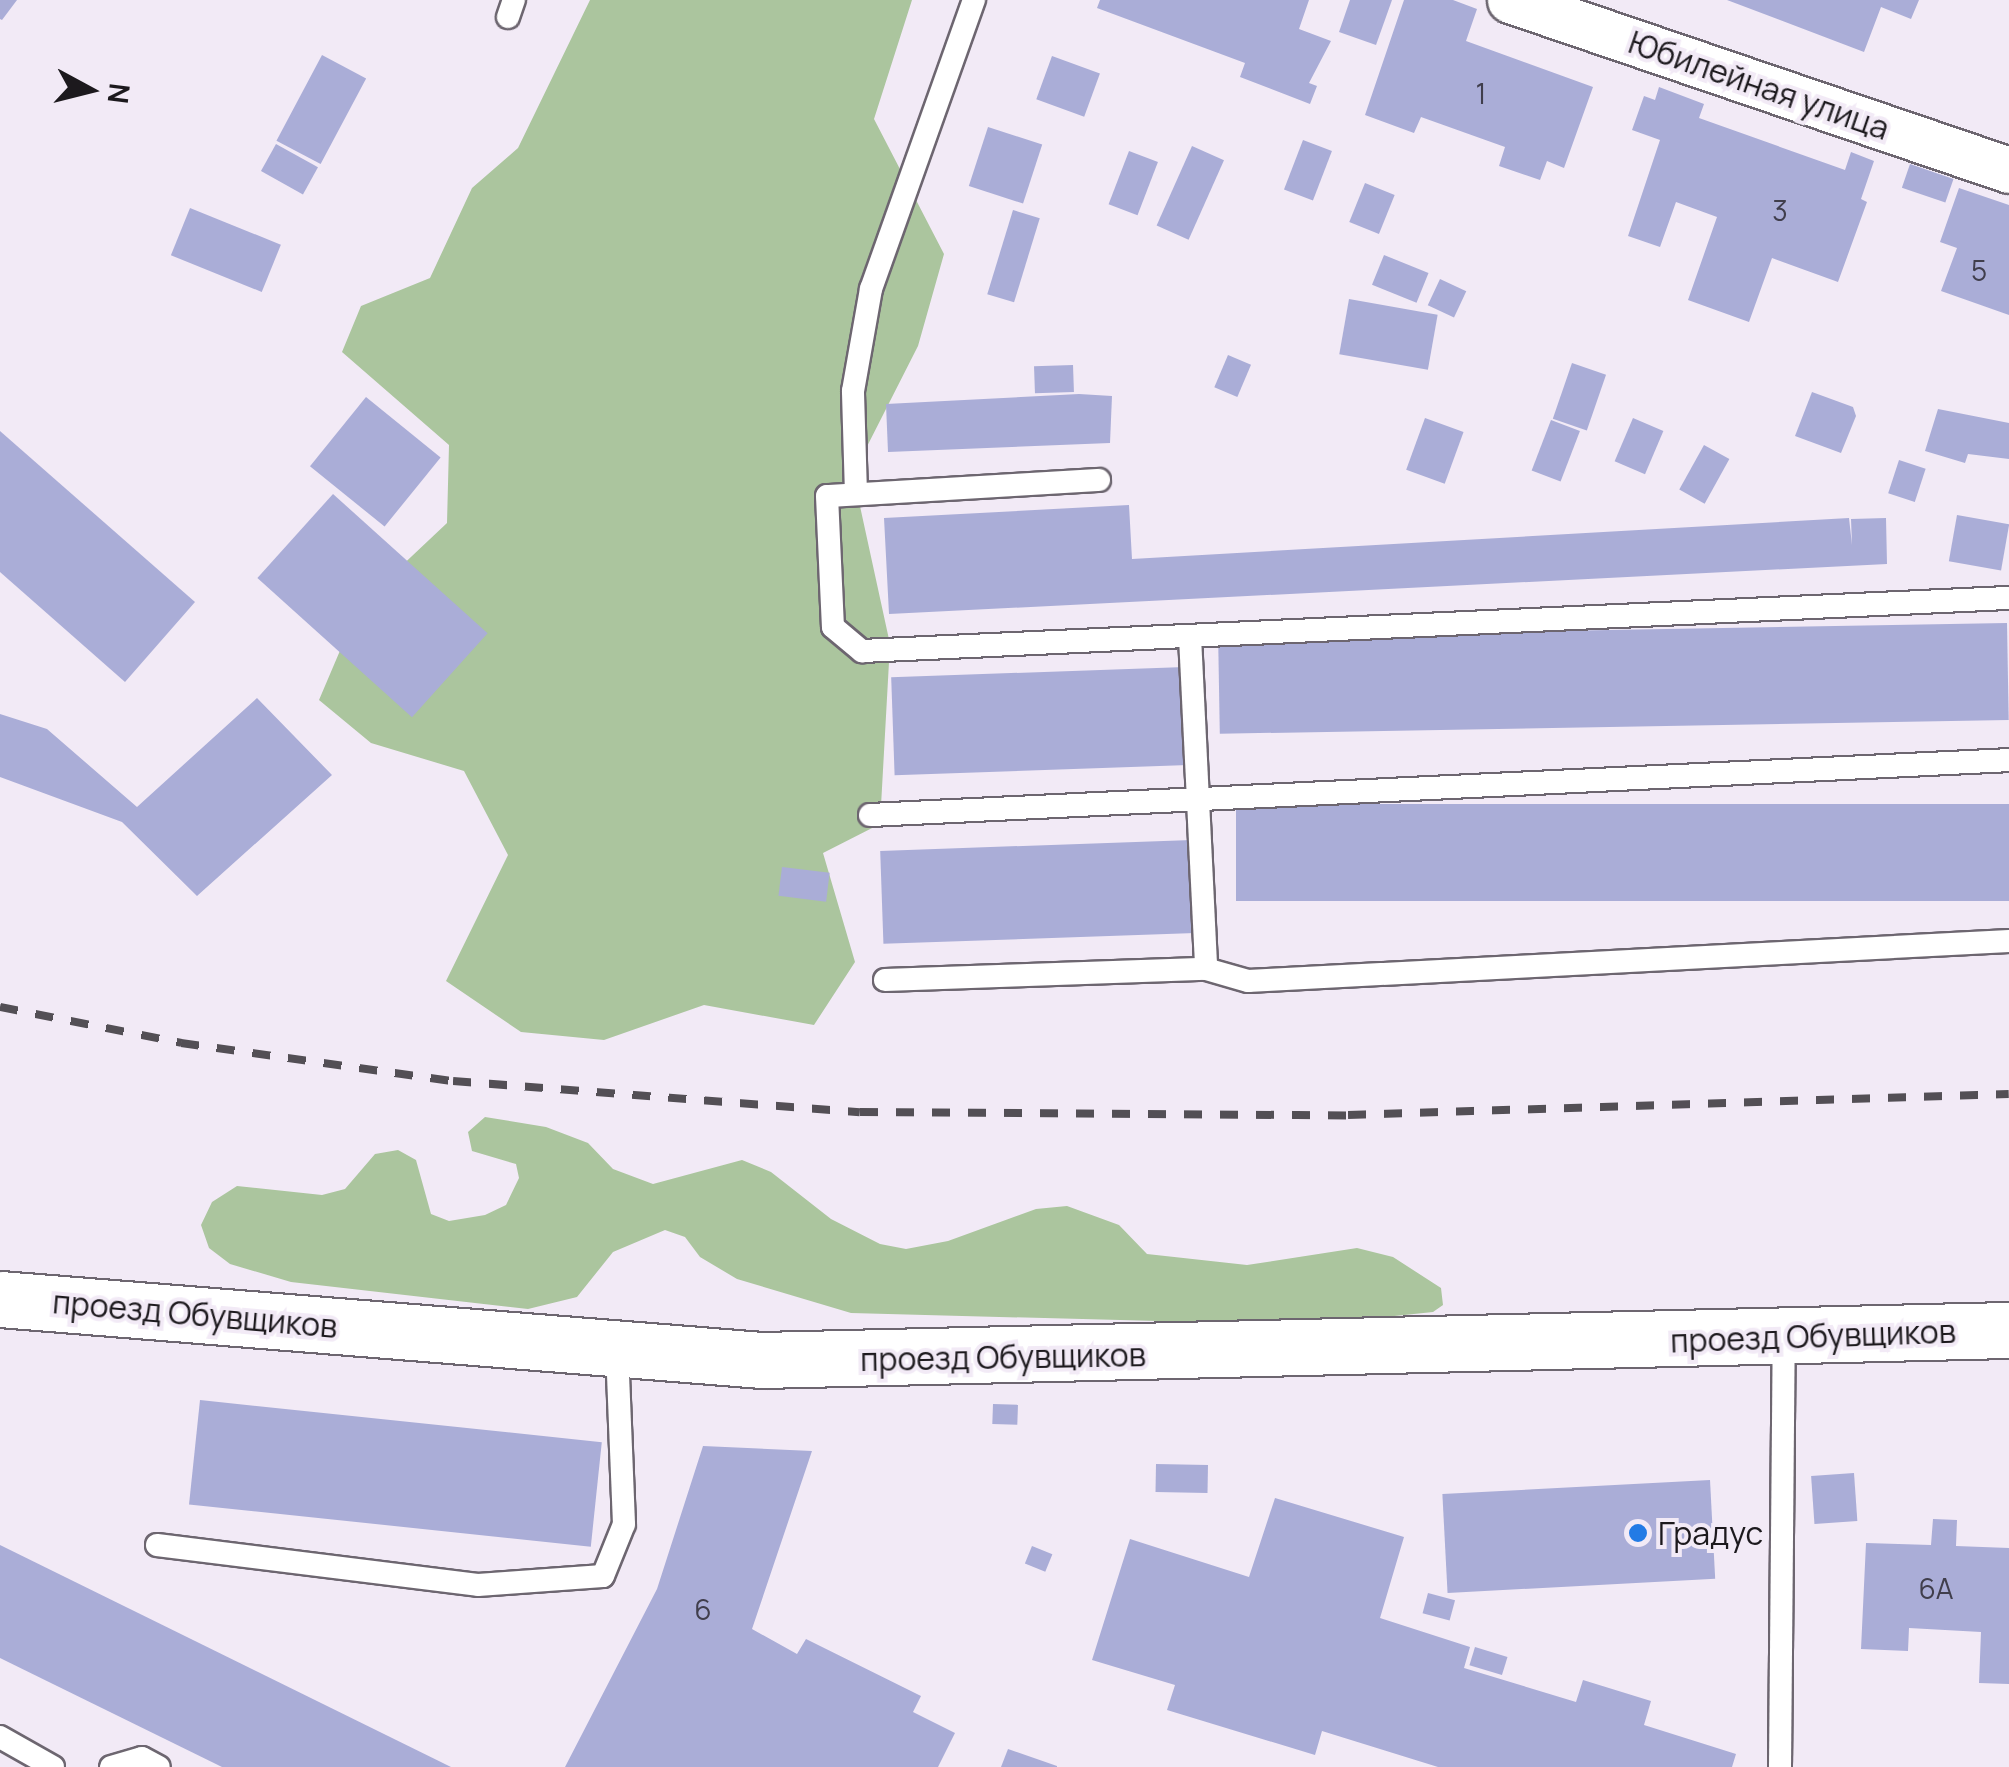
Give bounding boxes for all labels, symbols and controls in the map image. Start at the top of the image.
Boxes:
street label: Юбилейная улица [1624,22,1894,148]
north arrow [40,40,140,140]
house number: 1 [1476,76,1486,110]
text: N [100,81,140,106]
house number: 3 [1772,193,1788,227]
house number: 5 [1971,253,1987,287]
street label: проезд Обувщиков [51,1282,339,1346]
street label: проезд Обувщиков [1670,1312,1956,1360]
street label: проезд Обувщиков [860,1335,1146,1379]
place label: Градус [1658,1514,1763,1552]
marker: Градус [1627,1522,1649,1544]
house number: 6А [1918,1571,1954,1605]
house number: 6 [694,1592,712,1626]

